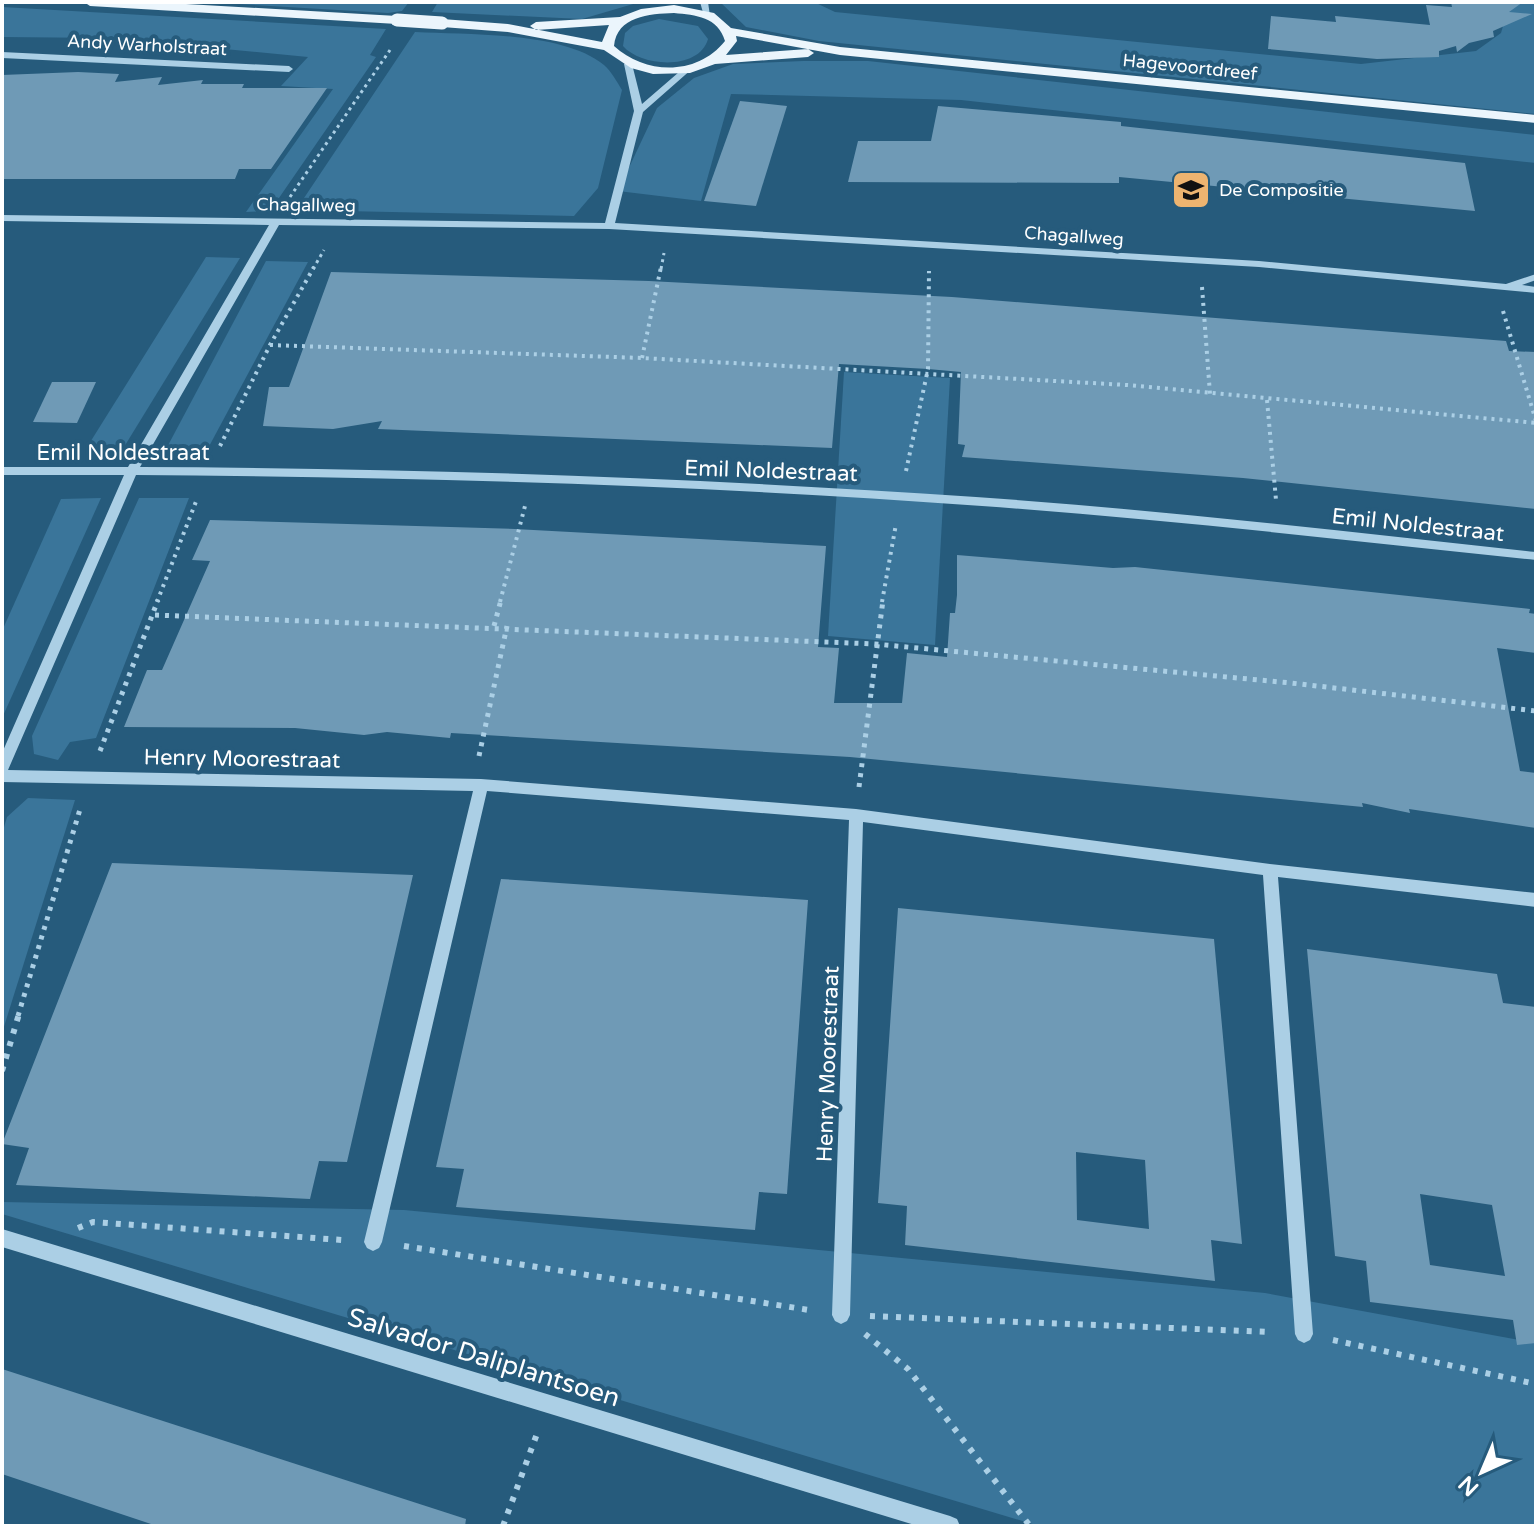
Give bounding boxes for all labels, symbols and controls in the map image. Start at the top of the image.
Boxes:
street label: Andy Warholstraat [66,30,228,60]
street label: Hagevoortdreef [1122,49,1259,85]
school or university icon: De Compositie [1170,169,1212,211]
place label: De Compositie [1219,179,1344,201]
street label: Chagallweg [256,193,356,217]
street label: Chagallweg [1024,222,1124,250]
street label: Emil Noldestraat [36,440,210,466]
street label: Emil Noldestraat [684,455,858,487]
street label: Emil Noldestraat [1330,503,1506,547]
street label: Henry Moorestraat [144,744,340,774]
street label: Henry Moorestraat [812,965,844,1163]
street label: Salvador Daliplantsoen [344,1301,624,1414]
north arrow [1442,1432,1522,1512]
text: N [1453,1470,1484,1501]

